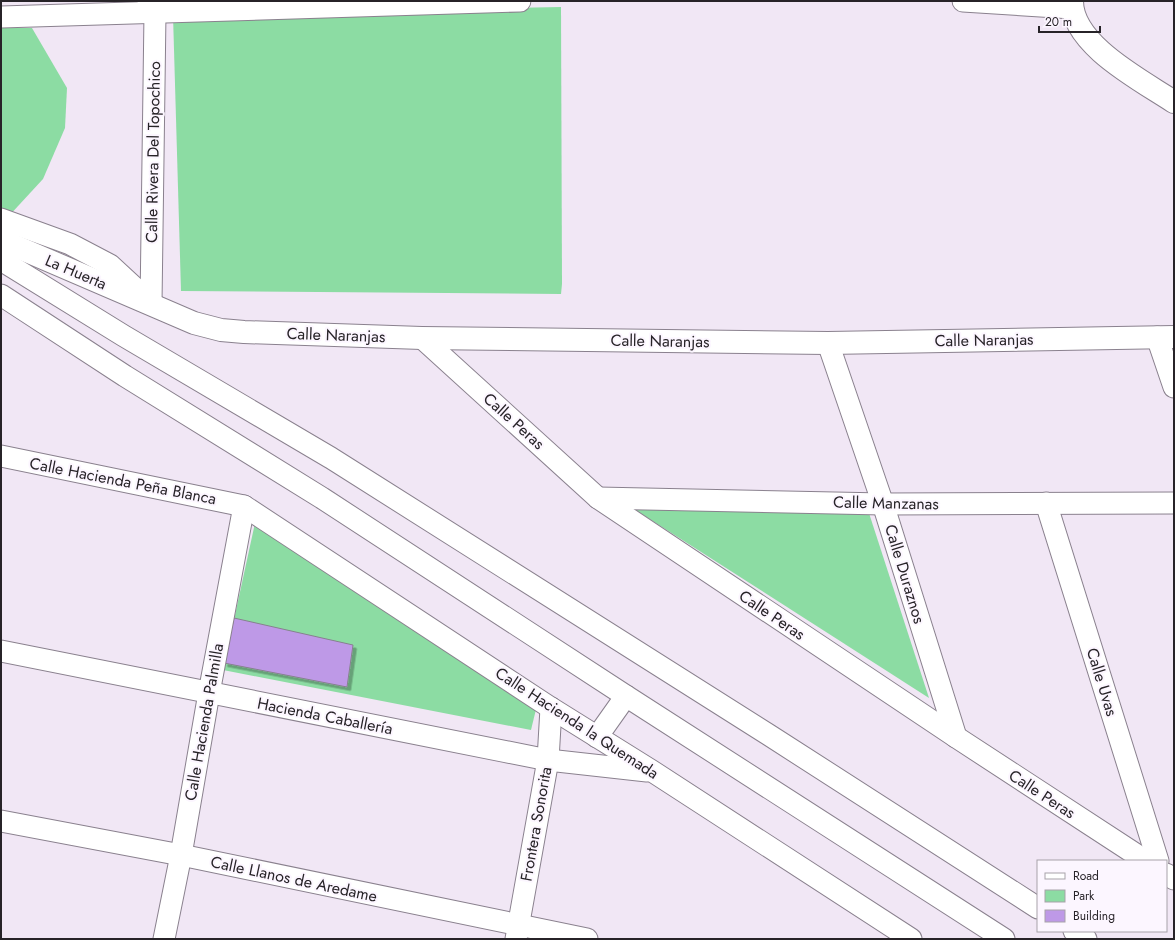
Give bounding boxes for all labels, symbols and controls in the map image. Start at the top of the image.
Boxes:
scale bar [1039,8,1100,34]
text: 20 m [1045,13,1072,31]
street label: Calle Rivera Del Topochico [140,61,166,243]
street label: La Huerta [42,249,110,295]
street label: Calle Naranjas [286,322,386,348]
street label: Calle Naranjas [934,328,1034,352]
street label: Calle Naranjas [610,329,710,353]
street label: Calle Peras [478,387,550,455]
street label: Calle Hacienda Peña Blanca [28,452,218,510]
street label: Calle Manzanas [833,491,939,515]
street label: Calle Duraznos [879,522,931,626]
street label: Calle Peras [734,584,810,646]
street label: Calle Hacienda Palmilla [179,641,229,803]
street label: Calle Uvas [1081,645,1123,719]
street label: Calle Hacienda la Quemada [491,661,663,785]
street label: Hacienda Caballería [255,692,395,740]
street label: Calle Peras [1004,764,1080,824]
street label: Frontera Sonorita [515,765,557,883]
street label: Calle Llanos de Aredame [209,850,379,908]
legend [1037,860,1167,932]
text: Road [1073,867,1099,885]
text: Park [1073,887,1095,905]
text: Building [1073,907,1115,925]

